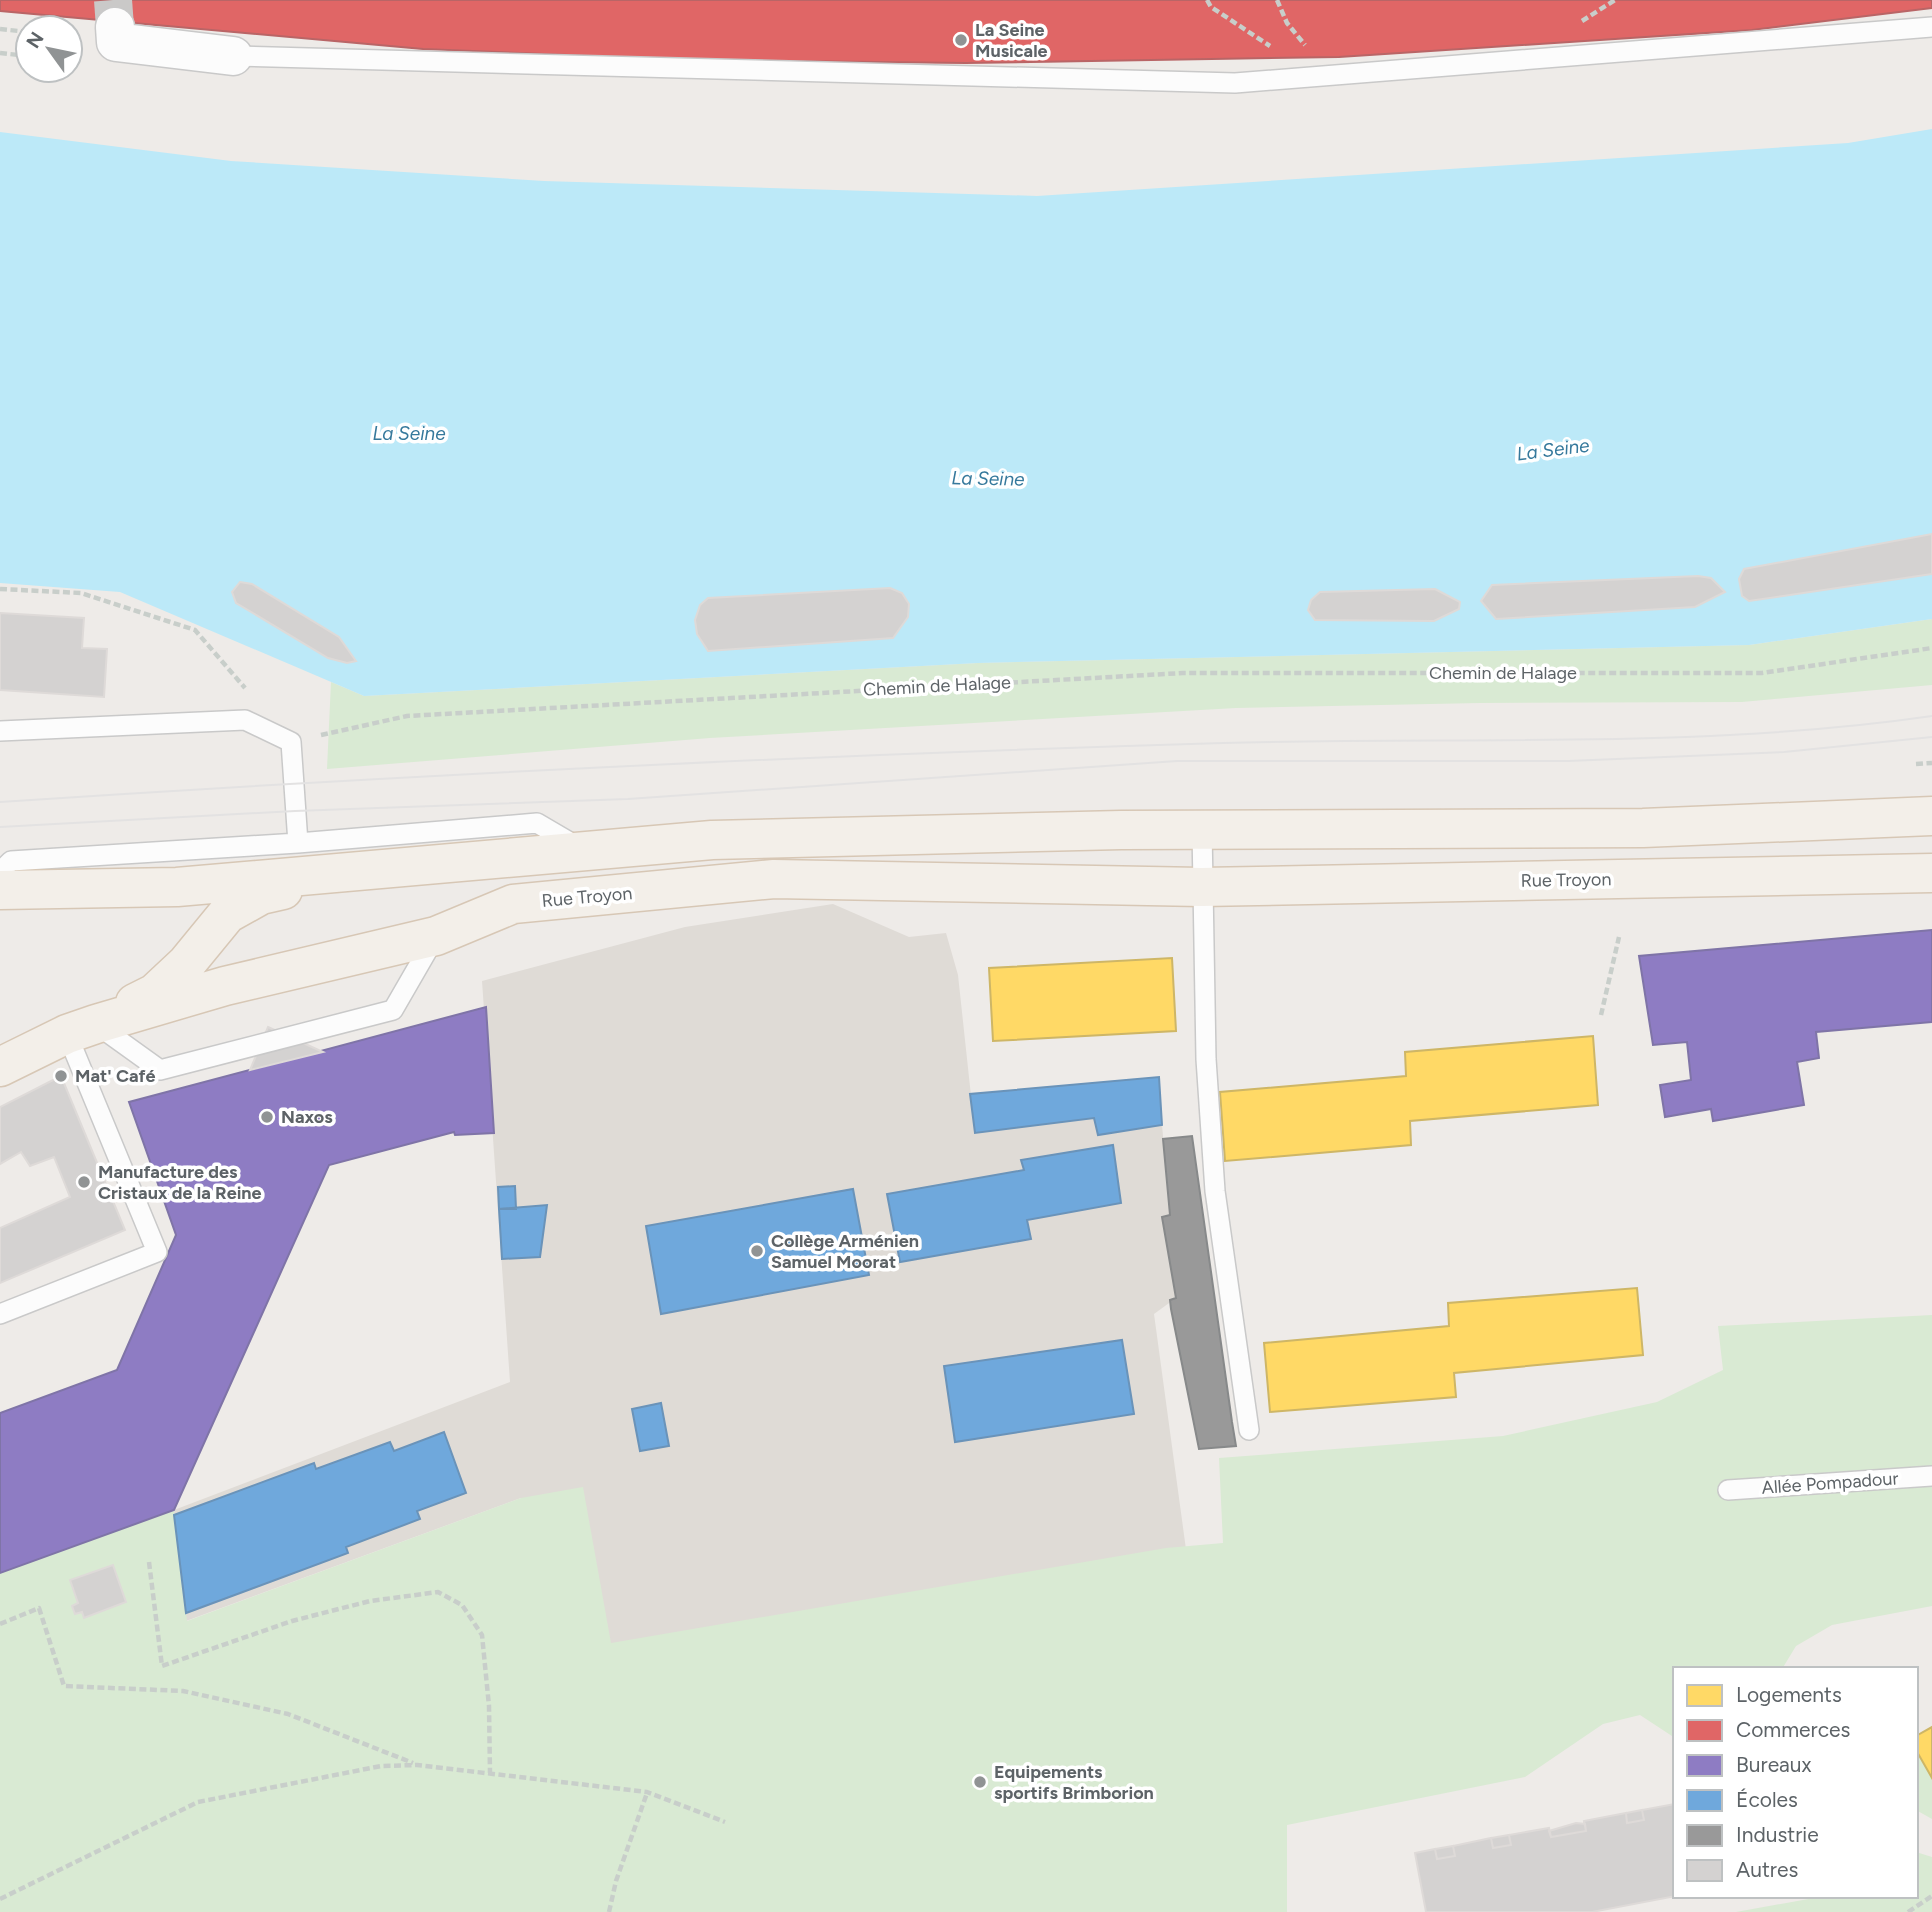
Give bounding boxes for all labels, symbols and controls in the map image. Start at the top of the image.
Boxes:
north arrow [14,14,84,84]
place label: La Seine Musicale [975,19,1048,62]
text: N [22,28,49,52]
marker: La Seine Musicale [953,32,969,48]
water label: La Seine [372,422,446,445]
water label: La Seine [1515,434,1591,465]
water label: La Seine [951,466,1025,491]
street label: Chemin de Halage [1429,662,1577,684]
street label: Chemin de Halage [863,671,1012,701]
street label: Rue Troyon [1520,868,1612,892]
street label: Rue Troyon [541,882,633,912]
place label: Mat' Café [75,1065,155,1087]
marker: Mat' Café [53,1068,69,1084]
place label: Naxos [281,1106,333,1128]
marker: Naxos [259,1109,275,1125]
place label: Manufacture des Cristaux de la Reine [98,1161,262,1204]
marker: Manufacture des Cristaux de la Reine [76,1174,92,1190]
place label: Collège Arménien Samuel Moorat [771,1230,919,1273]
marker: Collège Arménien Samuel Moorat [749,1243,765,1259]
street label: Allée Pompadour [1761,1467,1899,1499]
legend [1673,1667,1918,1898]
text: Logements [1736,1682,1842,1707]
text: Commerces [1736,1717,1850,1742]
text: Bureaux [1736,1752,1812,1777]
place label: Equipements sportifs Brimborion [994,1761,1154,1804]
marker: Equipements sportifs Brimborion [972,1774,988,1790]
text: Écoles [1736,1787,1798,1812]
text: Industrie [1736,1822,1819,1847]
text: Autres [1736,1857,1798,1882]

